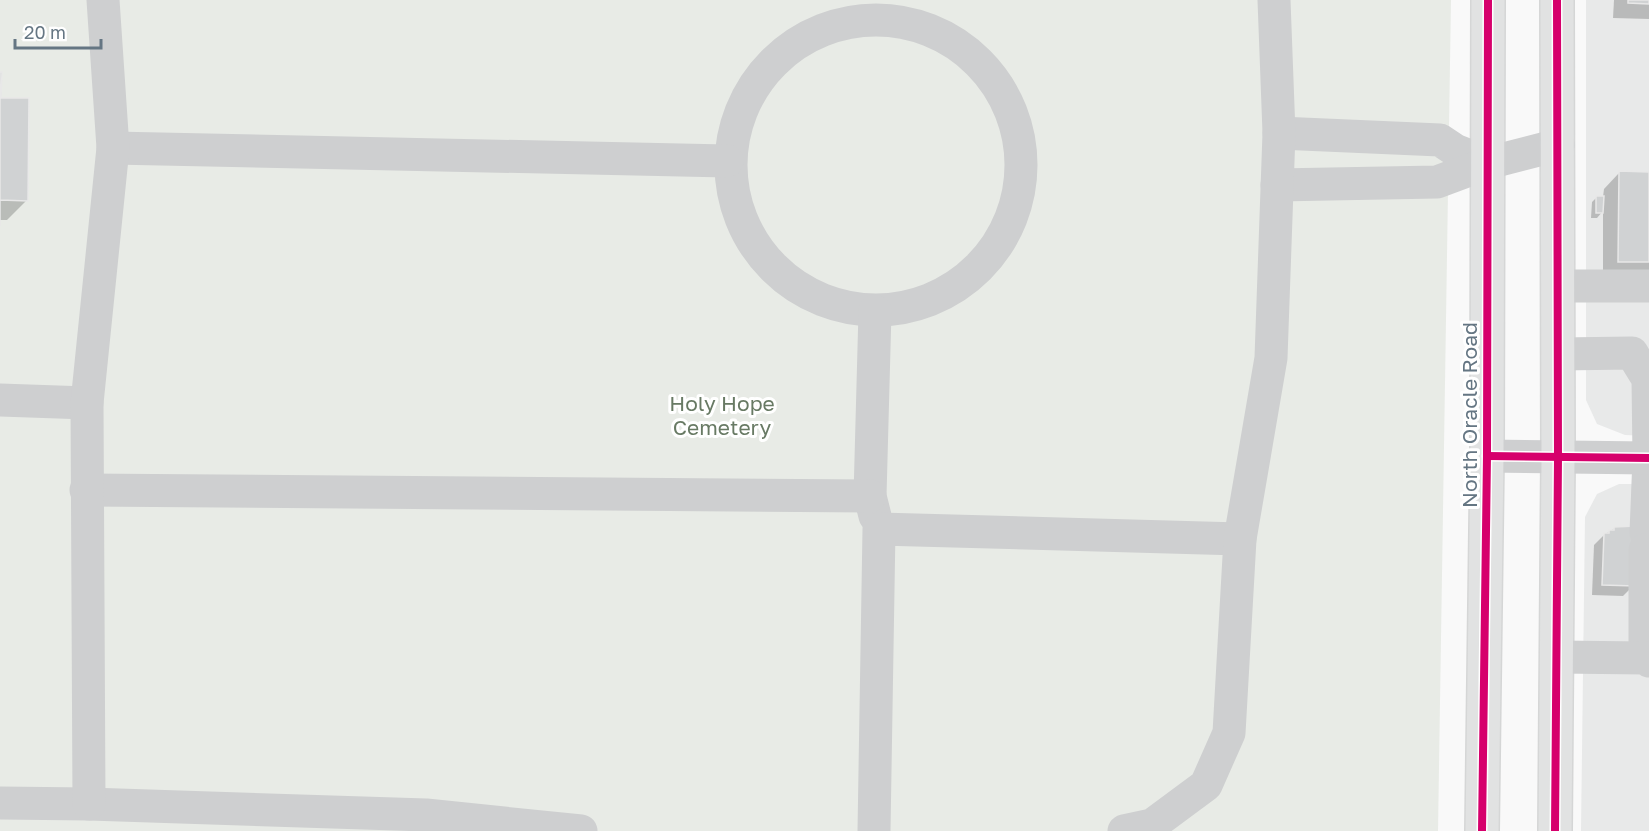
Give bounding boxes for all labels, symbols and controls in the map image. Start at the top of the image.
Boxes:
scale bar [15,12,100,50]
text: 20 m [24,21,66,43]
street label: North Oracle Road [1456,322,1482,508]
park label: Holy Hope Cemetery [669,390,775,440]

